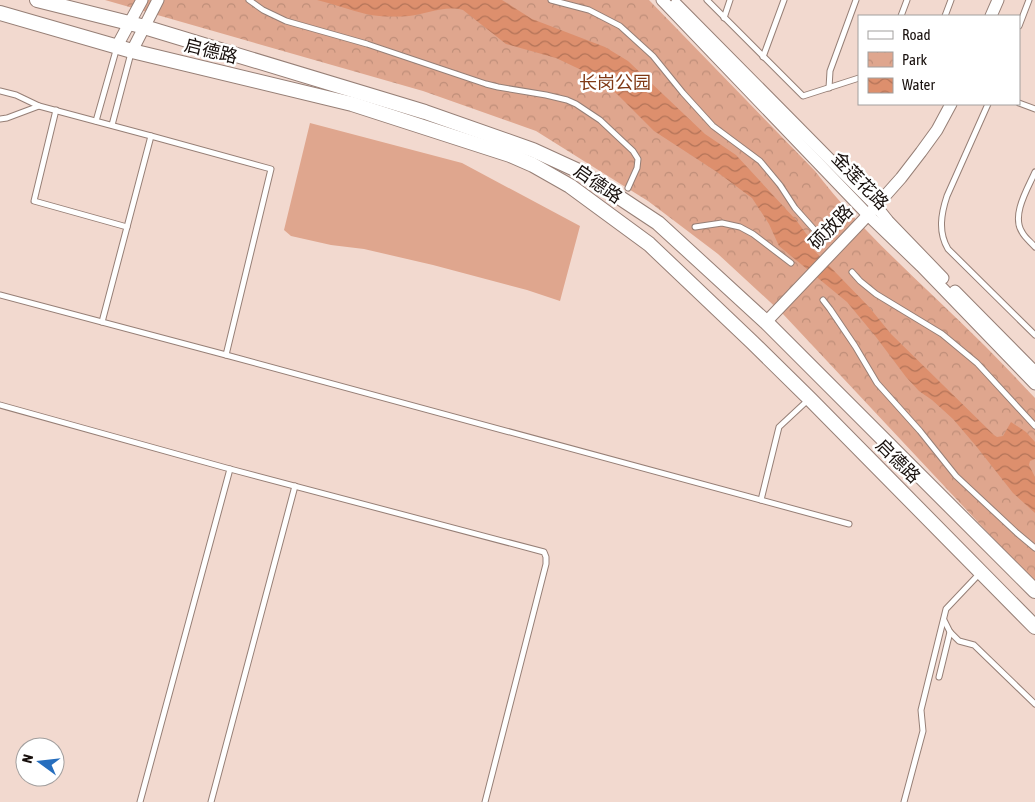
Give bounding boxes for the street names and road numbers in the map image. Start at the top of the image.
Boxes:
street label: 启德路 [182,34,240,67]
street label: 金莲花路 [828,147,893,214]
street label: 启德路 [570,160,626,208]
street label: 硕放路 [804,200,857,253]
street label: 启德路 [872,434,925,487]

